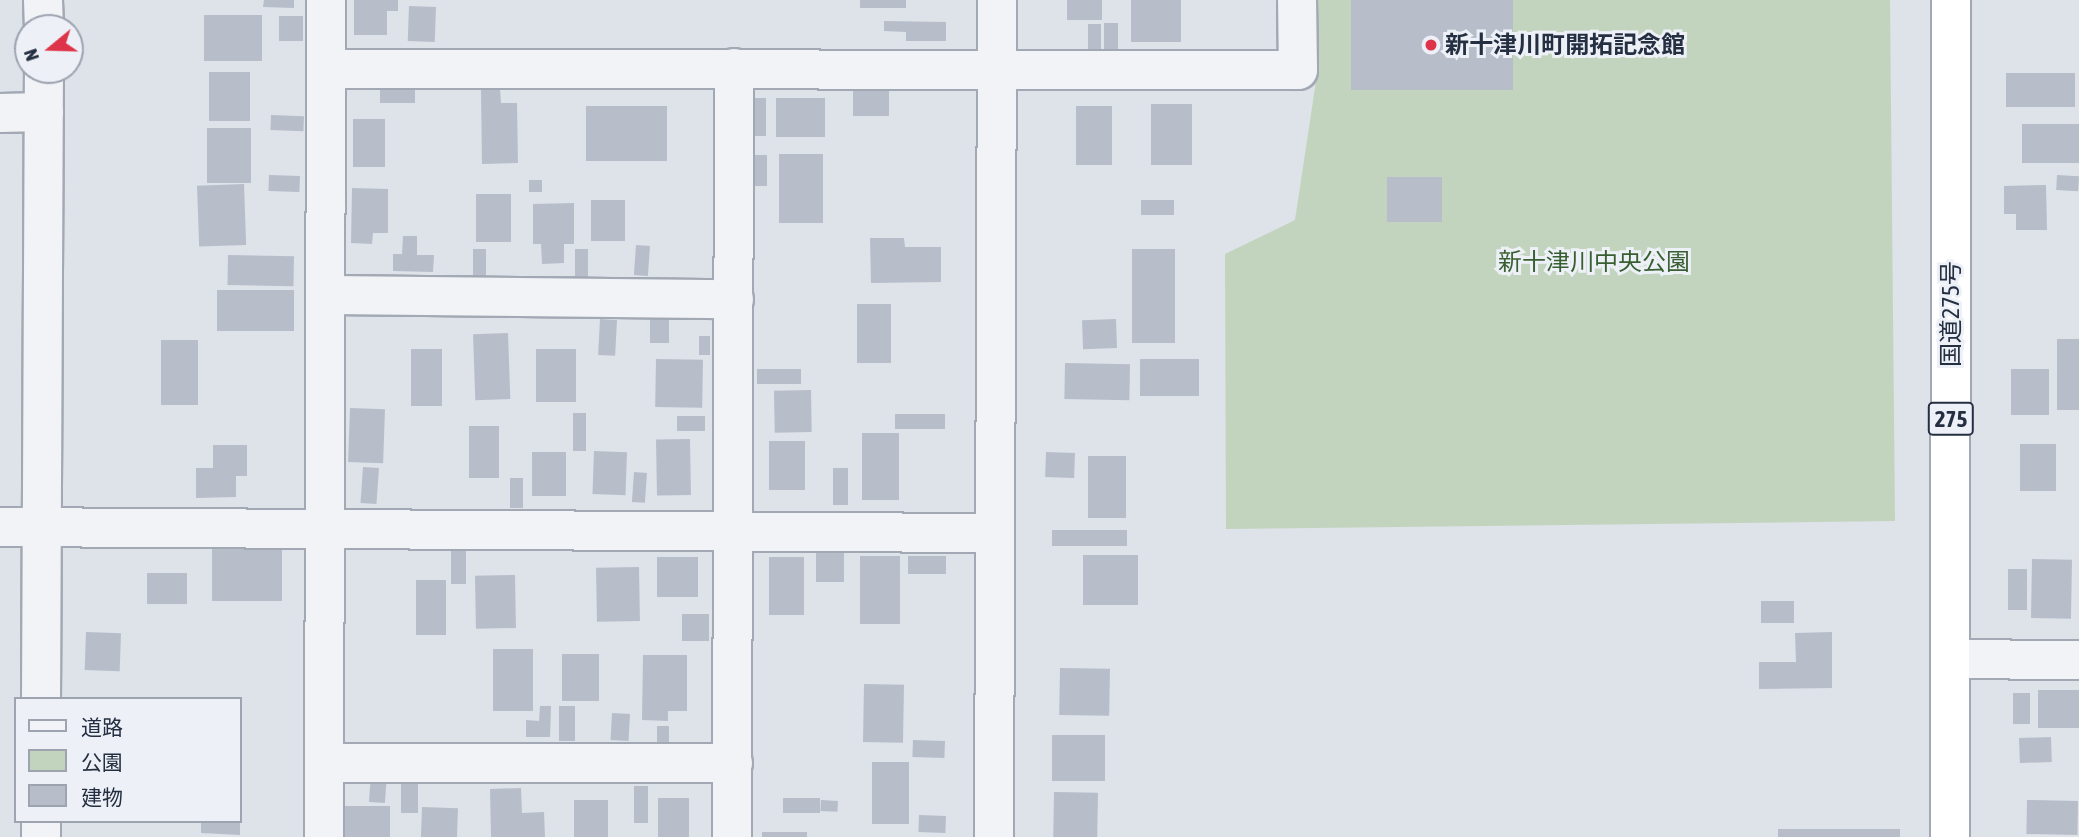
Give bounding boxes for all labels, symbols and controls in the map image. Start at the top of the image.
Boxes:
north arrow [14,14,84,84]
place label: 新十津川町開拓記念館 [1445,31,1685,59]
marker: 新十津川町開拓記念館 [1423,37,1439,53]
text: N [19,46,43,64]
park label: 新十津川中央公園 [1498,248,1690,276]
street label: 国道275号 [1937,261,1965,367]
road number: 275 [1926,400,1976,438]
legend [14,697,242,823]
text: 道路 [81,715,123,739]
text: 公園 [81,750,123,774]
text: 建物 [81,785,123,809]

